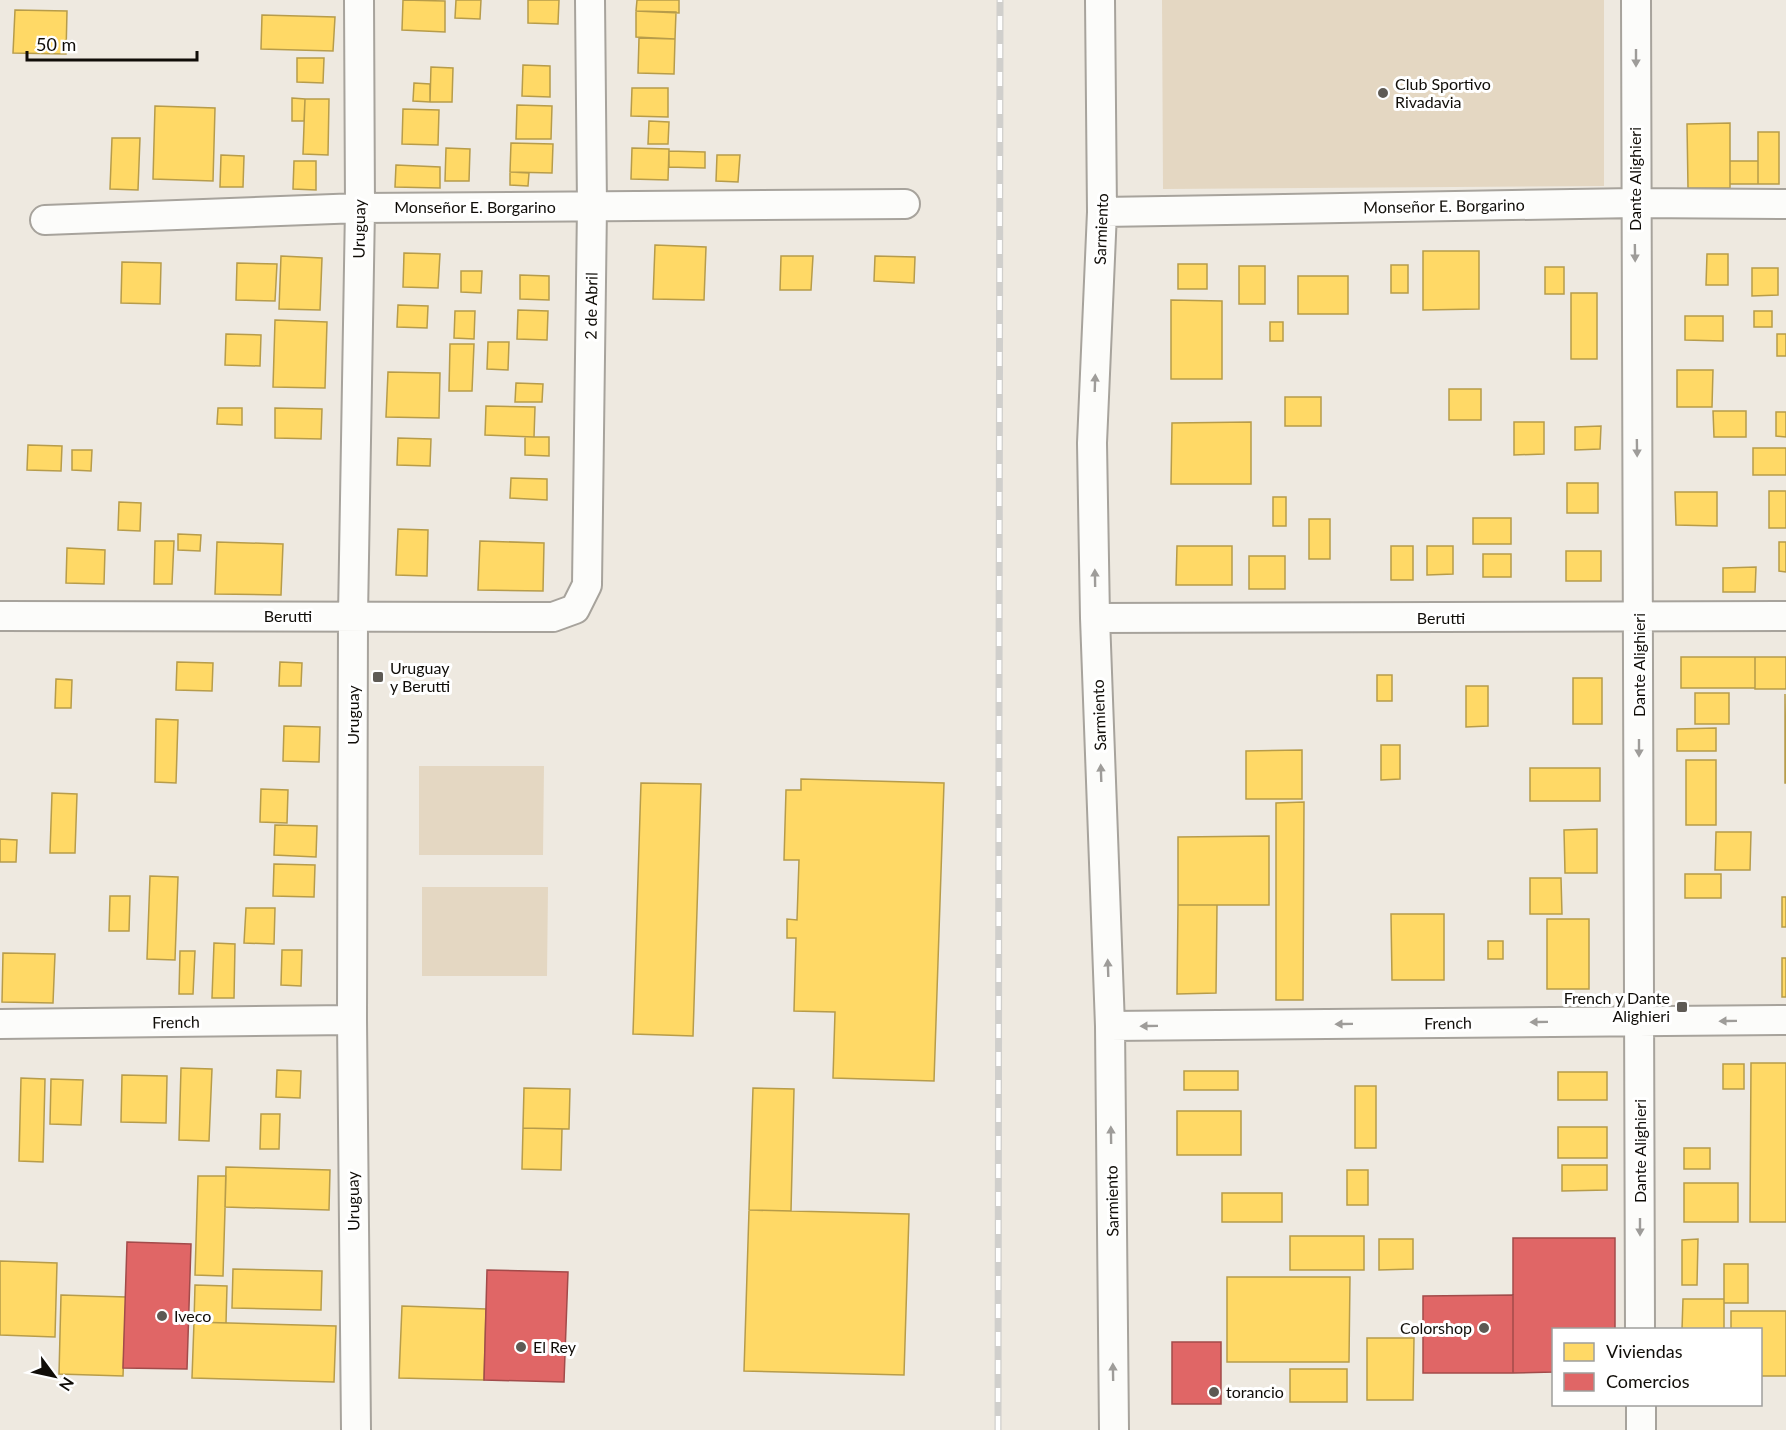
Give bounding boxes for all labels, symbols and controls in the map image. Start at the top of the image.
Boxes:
scale bar [27,24,196,62]
text: 50 m [36,33,76,55]
one-way arrow [1631,49,1641,68]
place label: Club Sportivo Rivadavia [1395,74,1491,111]
marker: Club Sportivo Rivadavia [1376,86,1390,100]
street label: Dante Alighieri [1625,127,1644,231]
street label: Sarmiento [1090,193,1111,265]
street label: Monseñor E. Borgarino [1363,195,1525,216]
street label: Monseñor E. Borgarino [394,197,556,216]
street label: Uruguay [348,198,369,259]
one-way arrow [1630,244,1640,263]
street label: 2 de Abril [580,272,601,340]
one-way arrow [1090,374,1099,393]
one-way arrow [1632,439,1642,458]
one-way arrow [1090,569,1099,588]
street label: Berutti [264,606,312,625]
street label: Berutti [1417,608,1465,627]
street label: Dante Alighieri [1629,613,1648,717]
place label: Uruguay y Berutti [390,658,450,695]
marker: Uruguay y Berutti [371,670,385,684]
street label: Sarmiento [1088,679,1109,751]
street label: Uruguay [343,684,362,745]
one-way arrow [1634,739,1644,758]
one-way arrow [1096,764,1105,783]
one-way arrow [1103,958,1112,977]
place label: French y Dante Alighieri [1564,988,1670,1025]
marker: French y Dante Alighieri [1675,1000,1689,1014]
street label: French [152,1012,200,1031]
street label: French [1424,1013,1472,1032]
one-way arrow [1718,1016,1737,1026]
one-way arrow [1530,1017,1549,1027]
one-way arrow [1335,1019,1354,1029]
one-way arrow [1140,1021,1159,1031]
street label: Dante Alighieri [1630,1099,1649,1203]
one-way arrow [1106,1125,1116,1144]
street label: Sarmiento [1101,1165,1122,1237]
street label: Uruguay [342,1170,363,1231]
one-way arrow [1635,1217,1645,1236]
place label: Iveco [174,1306,211,1325]
marker: Iveco [155,1309,169,1323]
place label: Colorshop [1400,1318,1472,1337]
marker: Colorshop [1477,1321,1491,1335]
legend [1552,1328,1762,1406]
place label: El Rey [533,1337,577,1356]
marker: El Rey [514,1340,528,1354]
text: Viviendas [1606,1340,1683,1362]
north arrow [24,1346,84,1406]
one-way arrow [1109,1362,1118,1381]
text: Comercios [1606,1370,1690,1392]
text: N [56,1374,78,1395]
place label: torancio [1226,1382,1284,1401]
marker: torancio [1207,1385,1221,1399]

